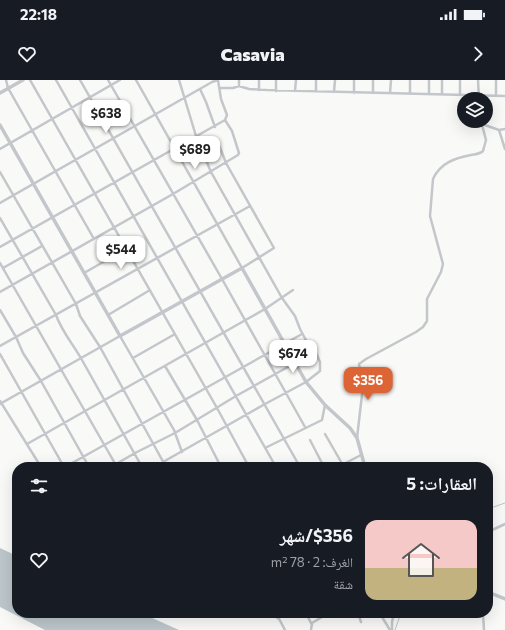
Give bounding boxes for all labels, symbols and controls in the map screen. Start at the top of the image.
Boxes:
text: 22:18 [20,5,57,23]
icon: heart [16,43,38,65]
text: Casavia [220,43,285,65]
icon: forward [467,43,489,65]
map controls [457,92,493,128]
button: layers [457,92,493,128]
pin: $638 [82,100,130,134]
text: $638 [90,105,122,121]
pin: $689 [171,136,219,170]
text: $689 [179,141,211,157]
pin: $544 [97,236,145,270]
text: $544 [106,241,137,257]
pin: $674 [269,340,317,374]
text: $674 [278,345,308,361]
pin: $356 [344,367,392,401]
text: $356 [353,372,383,388]
text: العقارات: 5 [406,473,477,494]
icon: filters [28,475,50,497]
text: $356/شهر [280,525,353,546]
icon: home [397,536,445,584]
icon: heart [28,549,50,571]
text: الغرف: 2 · 78 m² [271,554,353,570]
text: شقة [334,576,353,592]

